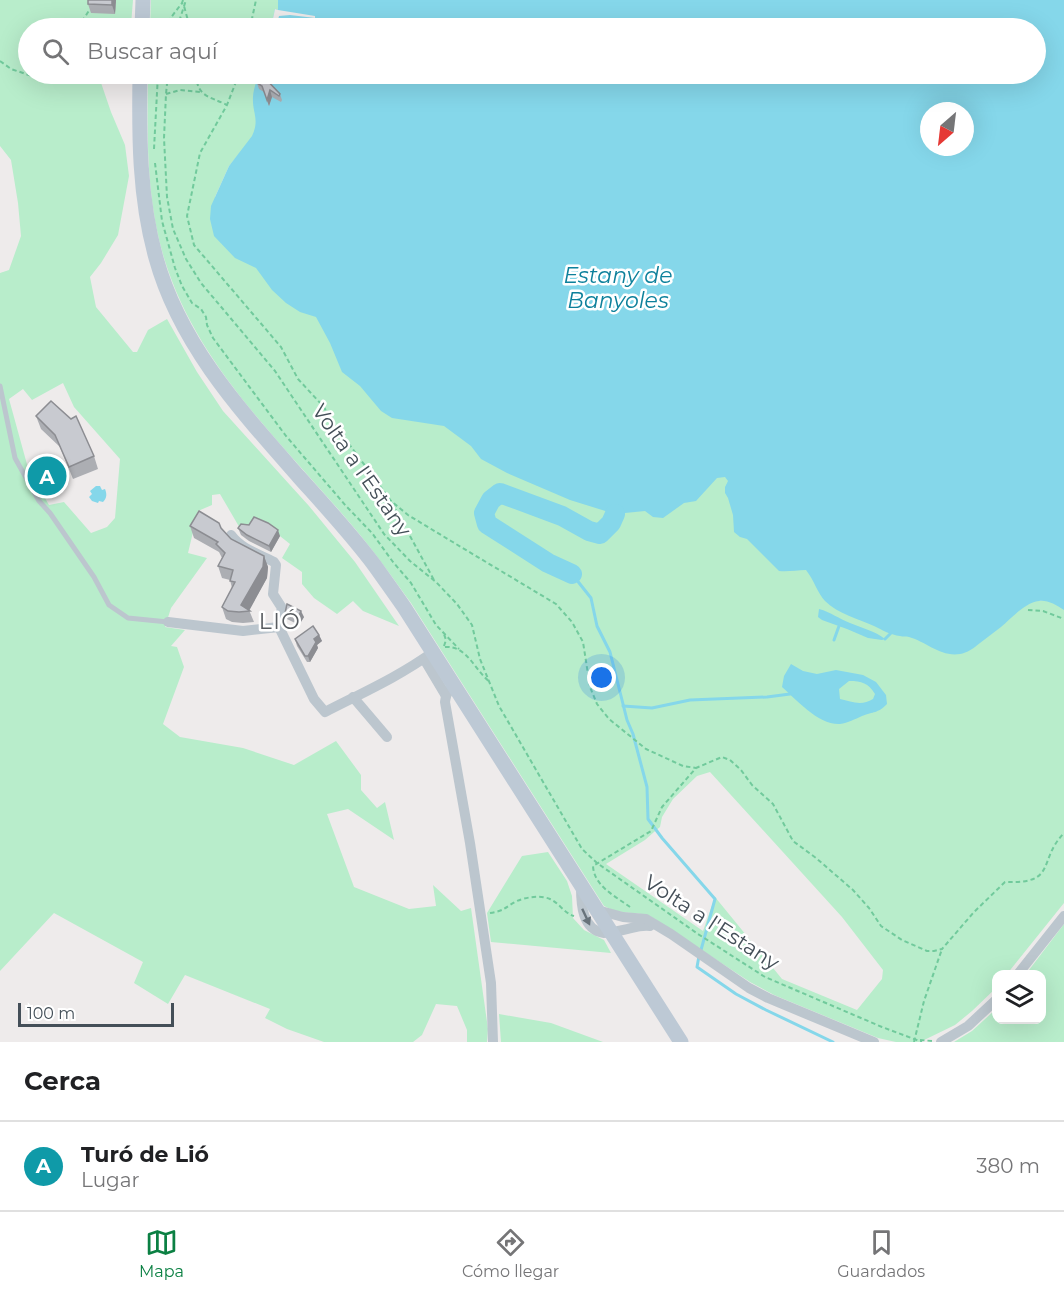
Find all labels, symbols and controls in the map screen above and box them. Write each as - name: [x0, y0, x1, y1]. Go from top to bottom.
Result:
- search box: [18, 18, 1046, 84]
- icon: search: [39, 35, 72, 68]
- text: Buscar aquí: [87, 38, 218, 65]
- north arrow: [920, 102, 974, 156]
- water label: Estany de Banyoles: [563, 262, 673, 314]
- street label: Volta a l'Estany: [307, 399, 417, 541]
- pin: A: [28, 454, 66, 498]
- district label: LIÓ: [259, 608, 301, 635]
- your location: [587, 663, 616, 692]
- street label: Volta a l'Estany: [640, 869, 785, 975]
- one-way arrow: [582, 908, 591, 925]
- map controls: [992, 970, 1046, 1024]
- button: layers: [992, 970, 1046, 1024]
- scale bar: [18, 1000, 174, 1028]
- text: 100 m: [27, 1004, 75, 1023]
- text: Cerca: [24, 1065, 101, 1097]
- text: Turó de Lió: [81, 1141, 209, 1168]
- text: A: [36, 1154, 51, 1178]
- text: 380 m: [976, 1154, 1040, 1178]
- text: Lugar: [81, 1168, 140, 1192]
- tab: Mapa: [139, 1226, 184, 1281]
- tab: Cómo llegar: [462, 1226, 559, 1281]
- tab: Guardados: [837, 1226, 925, 1281]

